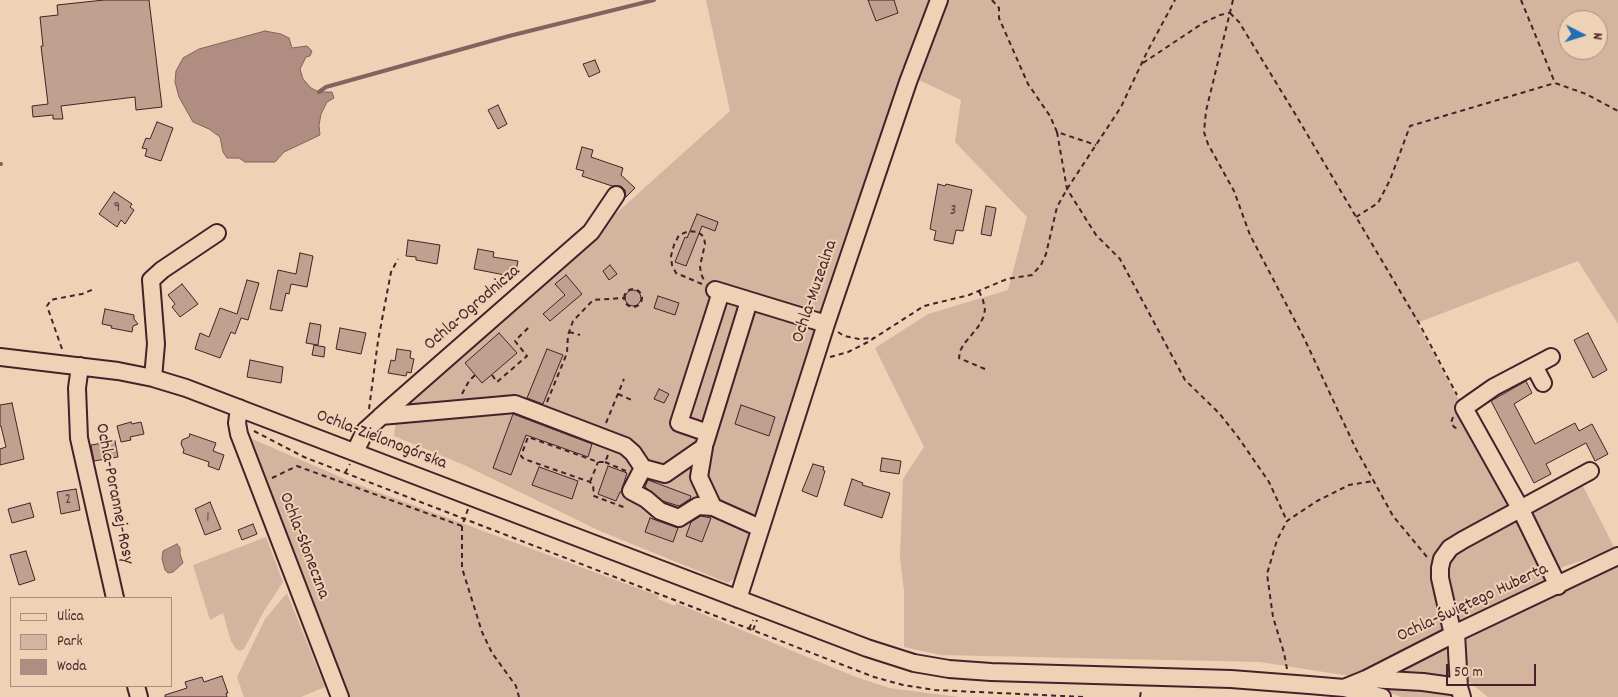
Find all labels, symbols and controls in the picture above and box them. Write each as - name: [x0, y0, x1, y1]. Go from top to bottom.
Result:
- north arrow: [1558, 10, 1608, 60]
- text: N: [1587, 32, 1607, 41]
- house number: 9: [114, 200, 120, 218]
- house number: 3: [950, 203, 956, 221]
- street label: Ochla-Muzealna: [788, 238, 844, 346]
- street label: Ochla-Ogrodnicza: [421, 261, 525, 357]
- street label: Ochla-Zielonogórska: [313, 406, 449, 476]
- street label: Ochla-Porannej-Rosy: [89, 422, 137, 566]
- street label: Ochla-Słoneczna: [273, 490, 333, 602]
- house number: 2: [65, 492, 71, 510]
- house number: 1: [206, 510, 210, 528]
- street label: Ochla-Świętego Huberta: [1394, 560, 1552, 648]
- legend: [10, 597, 172, 687]
- text: Ulica: [57, 606, 84, 628]
- text: Park: [57, 631, 83, 653]
- scale bar: [1448, 654, 1538, 686]
- text: Woda: [57, 656, 86, 678]
- text: 50 m: [1454, 662, 1483, 684]

